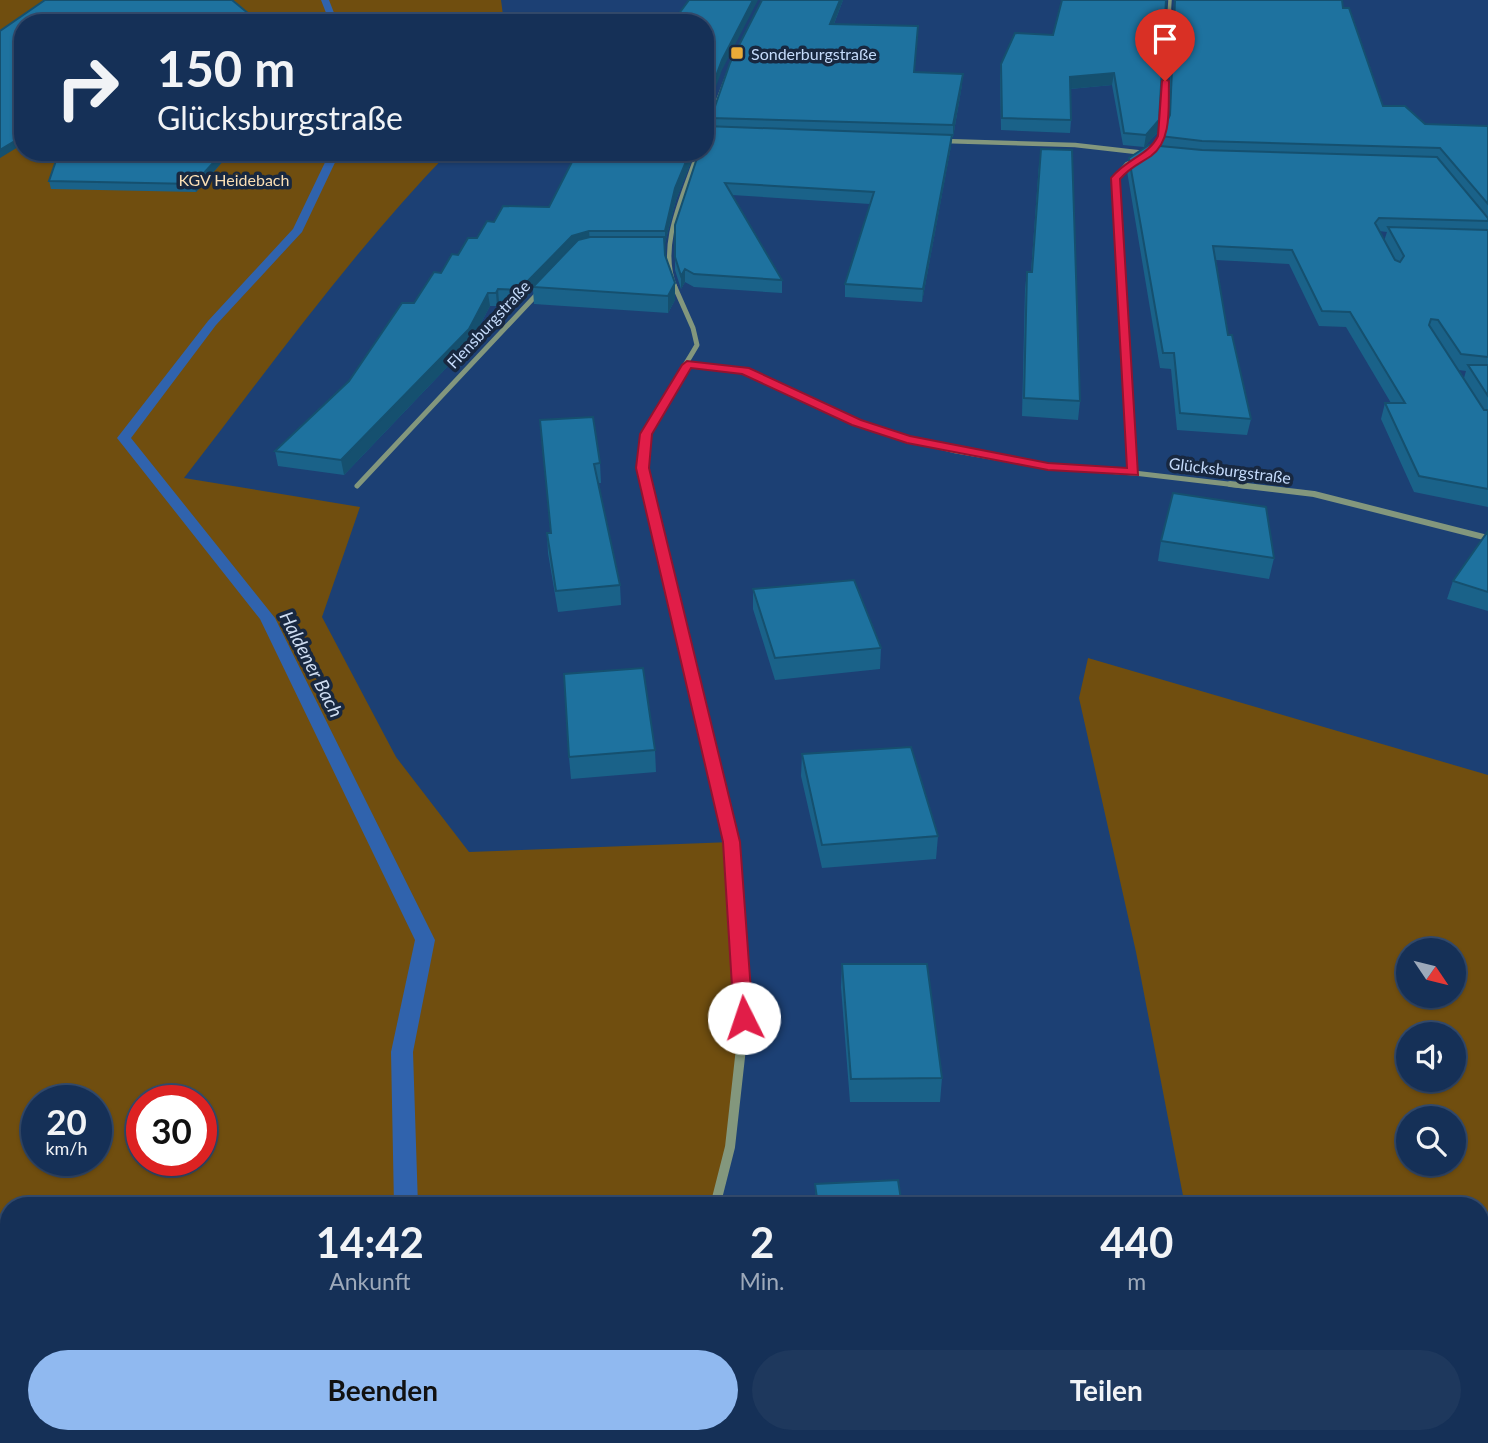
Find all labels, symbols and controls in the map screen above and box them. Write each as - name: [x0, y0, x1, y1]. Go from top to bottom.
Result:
- pin: [1135, 9, 1195, 81]
- icon: arrive: [1146, 20, 1184, 58]
- text: 150 m: [157, 39, 295, 97]
- icon: right: [42, 42, 133, 133]
- place label: Sonderburgstraße: [751, 44, 877, 63]
- marker: Sonderburgstraße: [729, 45, 745, 61]
- text: Glücksburgstraße: [157, 98, 403, 137]
- park label: KGV Heidebach: [179, 170, 289, 189]
- street label: Flensburgstraße: [443, 276, 533, 372]
- street label: Glücksburgstraße: [1168, 453, 1292, 487]
- water label: Haldener Bach: [275, 607, 349, 721]
- north arrow: [1396, 938, 1466, 1008]
- map controls: [1396, 938, 1466, 1176]
- position arrow: [707, 981, 781, 1055]
- button: sound: [1396, 1022, 1466, 1092]
- speed limit sign: 30: [126, 1085, 217, 1176]
- text: 20: [46, 1100, 87, 1142]
- button: search: [1396, 1106, 1466, 1176]
- text: km/h: [45, 1137, 88, 1159]
- text: 14:42: [316, 1217, 424, 1267]
- text: 2: [750, 1217, 774, 1267]
- text: 440: [1100, 1217, 1173, 1267]
- text: Ankunft: [329, 1267, 410, 1295]
- text: Min.: [740, 1267, 785, 1295]
- text: m: [1127, 1267, 1146, 1295]
- button: Beenden: [28, 1350, 738, 1430]
- button: Teilen: [752, 1350, 1461, 1430]

